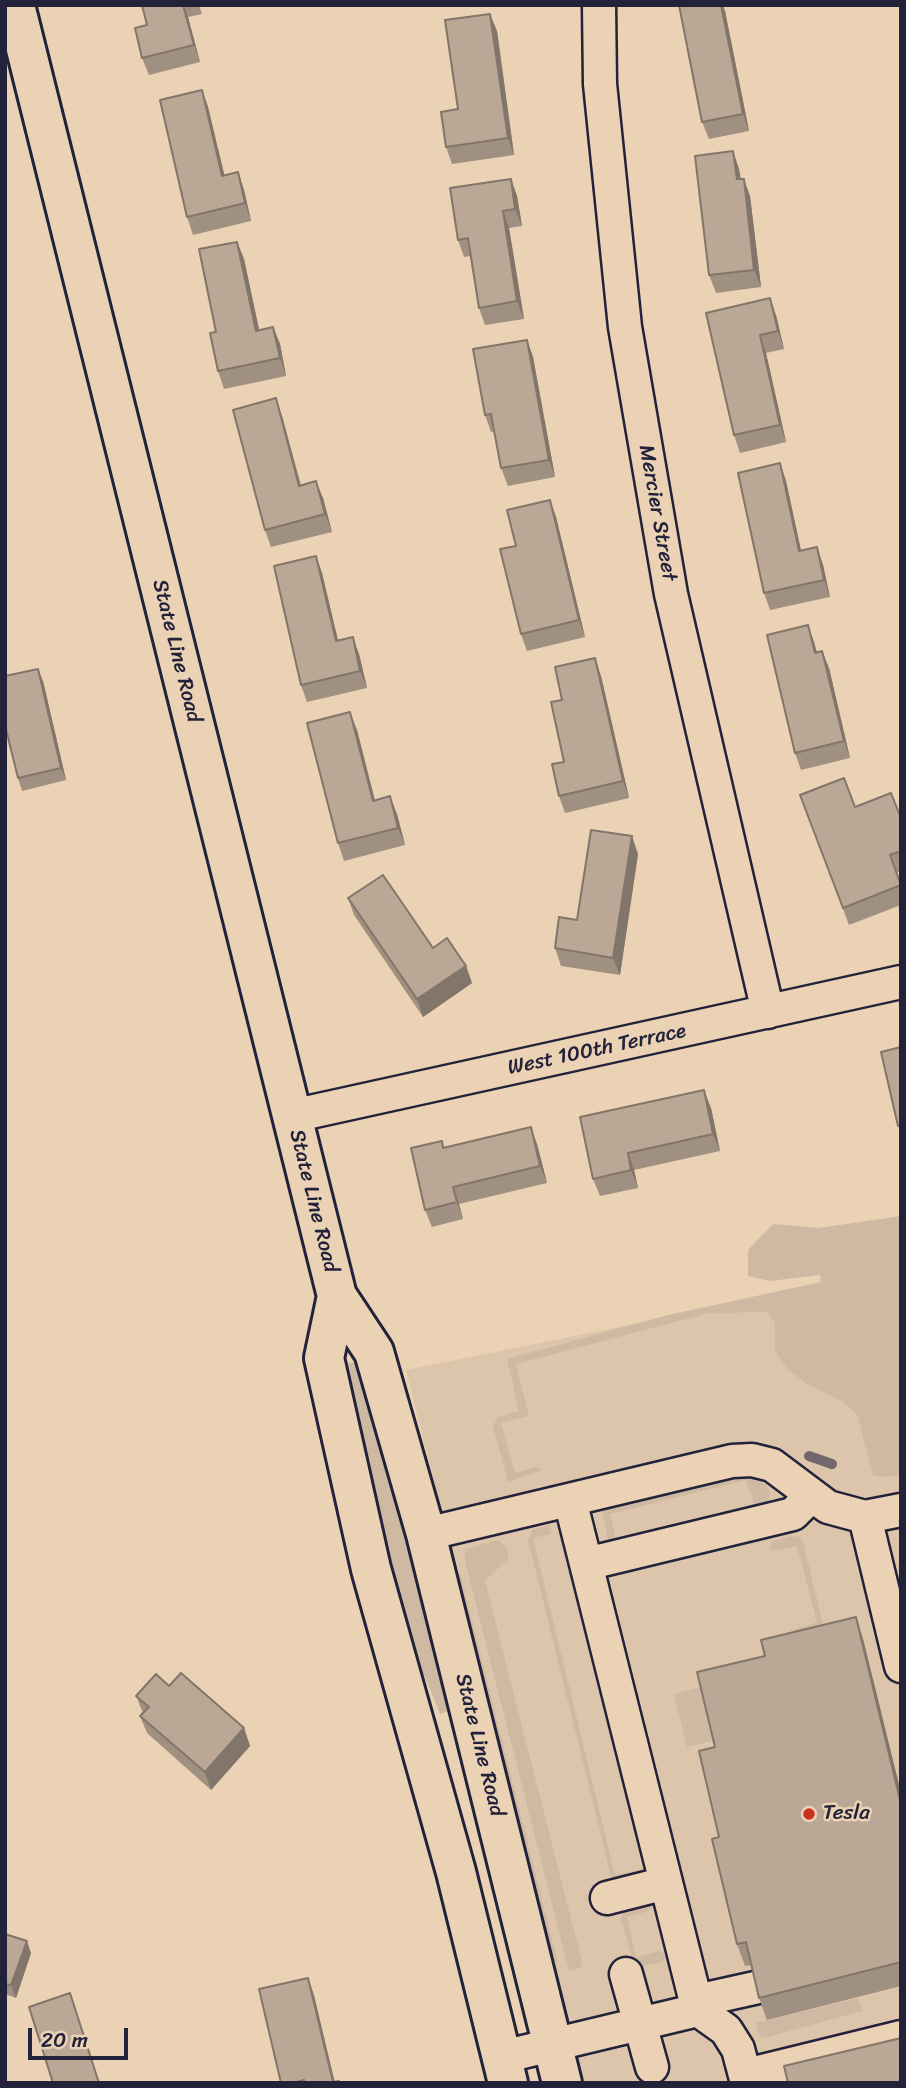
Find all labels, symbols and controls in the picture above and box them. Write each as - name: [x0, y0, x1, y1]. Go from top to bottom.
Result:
- street label: Mercier Street: [633, 443, 681, 583]
- street label: State Line Road: [146, 577, 206, 725]
- street label: West 100th Terrace: [506, 1019, 688, 1081]
- street label: State Line Road: [283, 1127, 343, 1275]
- street label: State Line Road: [449, 1671, 509, 1819]
- place label: Tesla: [823, 1801, 870, 1827]
- marker: Tesla: [801, 1806, 817, 1822]
- scale bar: [32, 2014, 131, 2058]
- text: 20 m: [41, 2021, 88, 2059]

